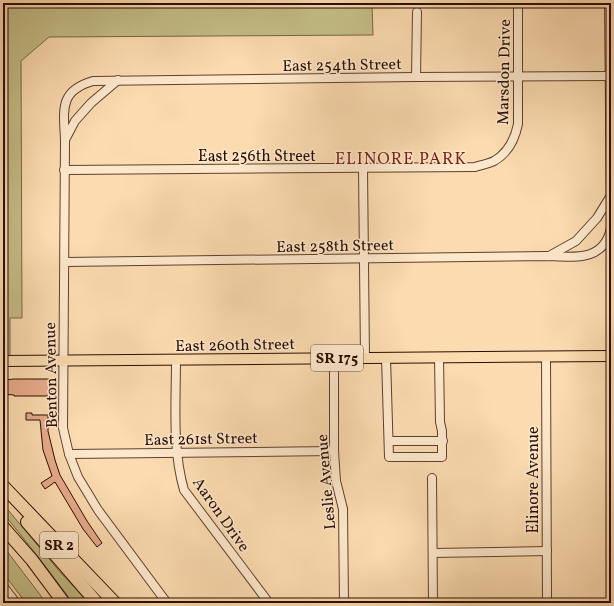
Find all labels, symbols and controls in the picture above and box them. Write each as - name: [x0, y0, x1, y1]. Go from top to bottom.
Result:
- street label: Marsdon Drive: [493, 19, 517, 125]
- street label: East 254th Street: [282, 54, 402, 78]
- street label: East 256th Street: [198, 146, 316, 168]
- district label: ELINORE PARK: [335, 148, 467, 171]
- street label: East 258th Street: [276, 235, 395, 259]
- street label: Benton Avenue: [40, 322, 64, 428]
- street label: East 260th Street: [175, 334, 296, 358]
- road number: SR 175: [311, 345, 363, 371]
- street label: Elinore Avenue: [523, 426, 545, 534]
- street label: East 261st Street: [144, 428, 258, 452]
- street label: Leslie Avenue: [312, 433, 342, 531]
- street label: Aaron Drive: [187, 473, 254, 557]
- road number: SR 2: [40, 532, 78, 558]

